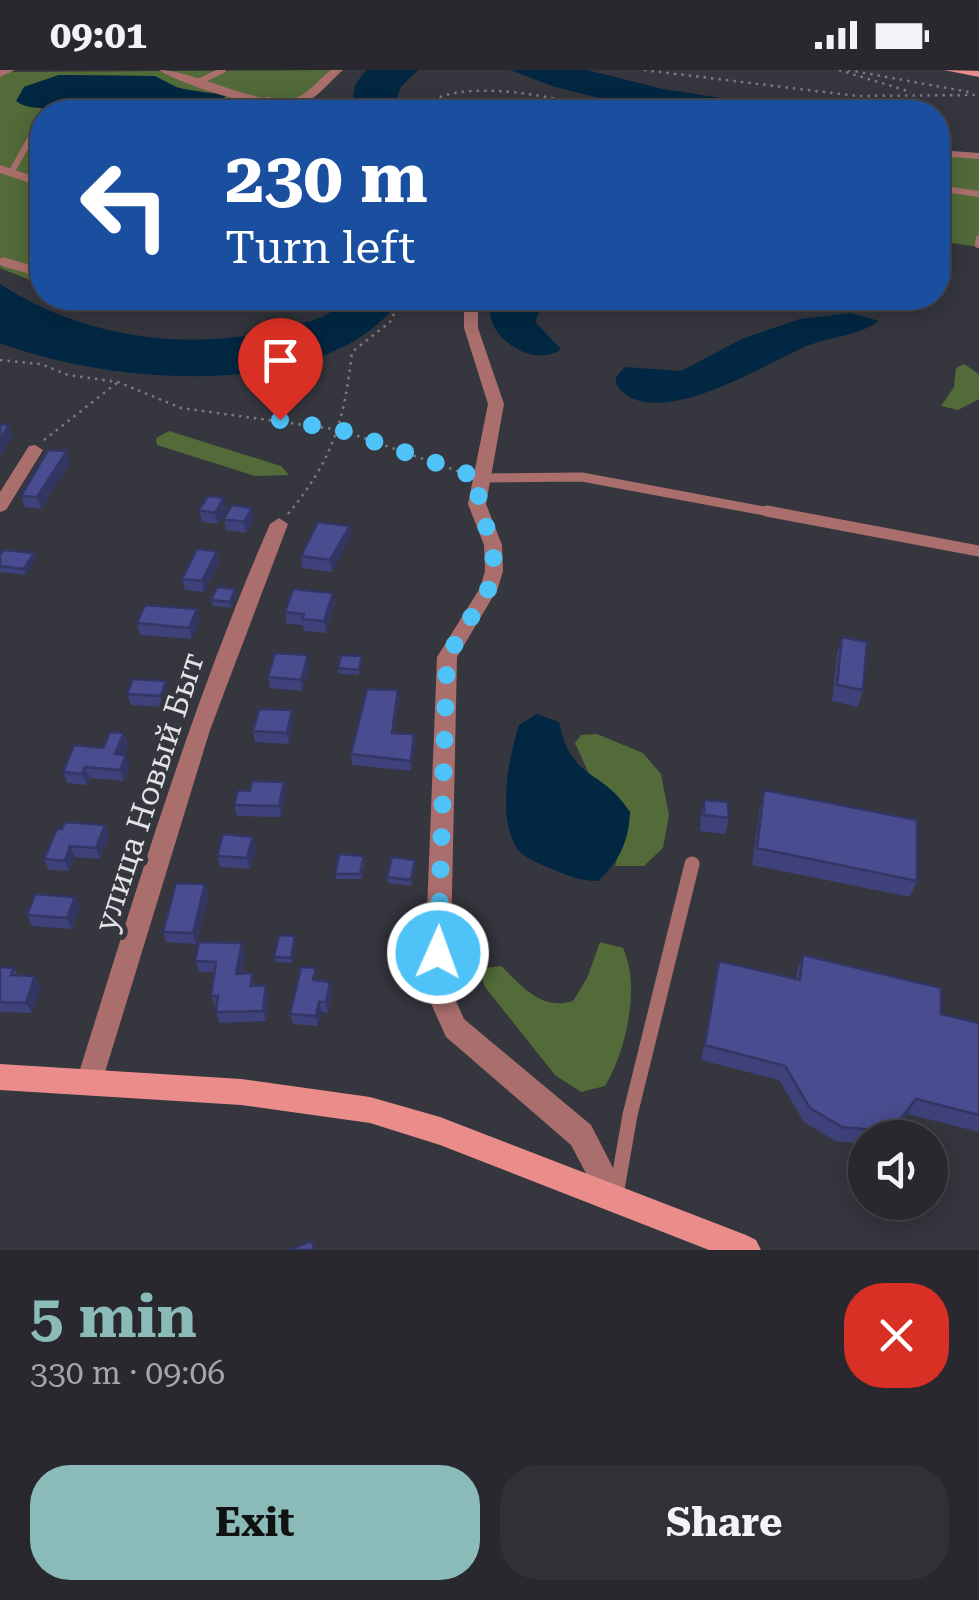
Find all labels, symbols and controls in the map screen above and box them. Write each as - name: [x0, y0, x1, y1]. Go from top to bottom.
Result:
- text: 09:01: [50, 13, 147, 57]
- text: 230 m: [225, 137, 428, 219]
- icon: left: [60, 140, 190, 270]
- text: Turn left: [225, 221, 415, 274]
- pin: [238, 318, 323, 421]
- icon: arrive: [253, 333, 308, 388]
- street label: улица Новый Быт: [86, 648, 212, 936]
- position arrow: [386, 901, 490, 1005]
- map controls: [848, 1120, 948, 1220]
- button: sound: [848, 1120, 948, 1220]
- text: 5 min: [30, 1281, 197, 1352]
- button: close: [844, 1283, 949, 1388]
- text: 330 m · 09:06: [30, 1354, 225, 1392]
- button: Exit: [30, 1465, 480, 1580]
- button: Share: [500, 1465, 949, 1580]

